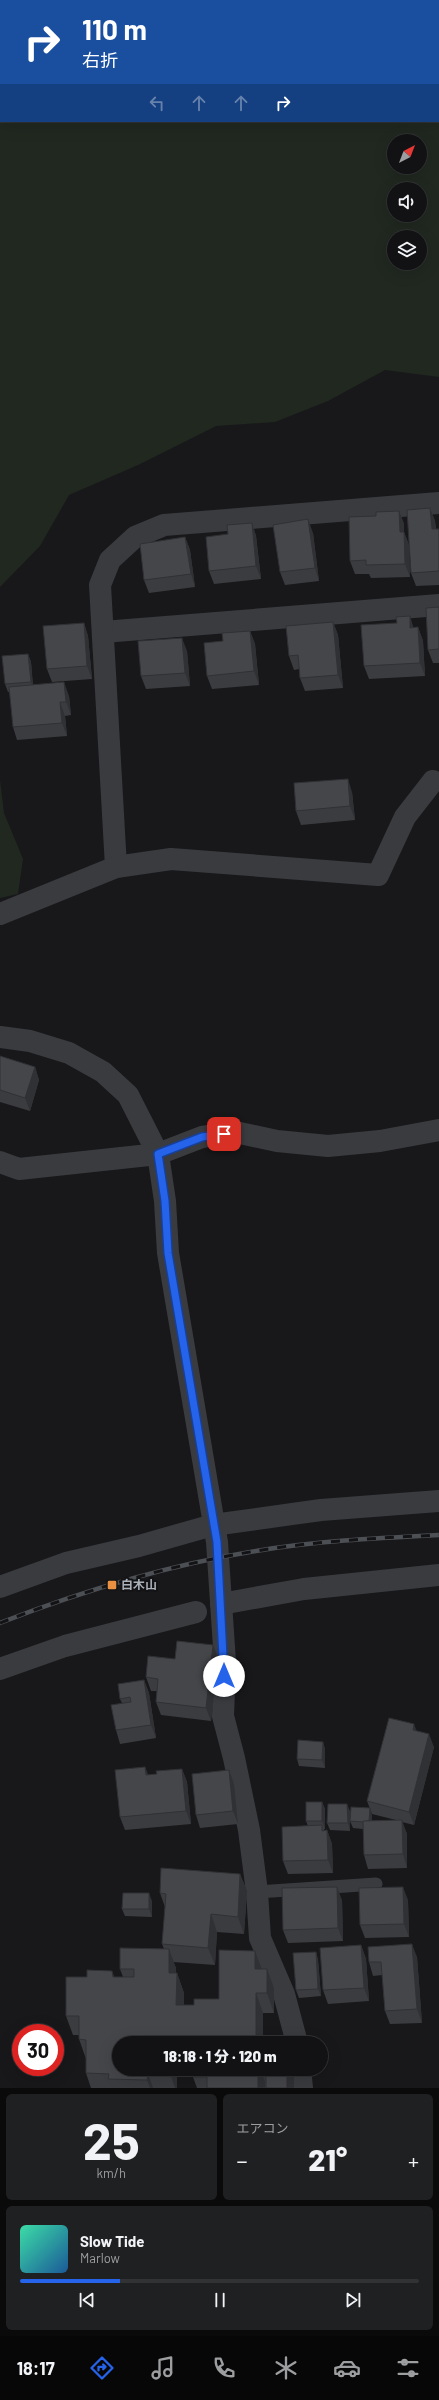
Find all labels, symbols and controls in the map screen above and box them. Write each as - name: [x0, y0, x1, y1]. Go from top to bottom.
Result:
- text: 110 m: [82, 12, 147, 46]
- icon: right: [16, 16, 68, 68]
- text: 右折: [82, 49, 118, 71]
- icon: left: [146, 92, 168, 114]
- icon: ahead: [188, 92, 210, 114]
- icon: ahead: [230, 92, 252, 114]
- icon: right: [272, 92, 294, 114]
- north arrow: [387, 134, 427, 174]
- map controls: [387, 134, 427, 270]
- button: sound: [387, 182, 427, 222]
- button: layers: [387, 230, 427, 270]
- pin: [207, 1117, 241, 1151]
- icon: arrive: [213, 1123, 235, 1145]
- place label: 白木山: [121, 1577, 157, 1591]
- marker: 白木山: [106, 1579, 118, 1591]
- position arrow: [203, 1655, 245, 1697]
- speed limit sign: 30: [12, 2024, 64, 2076]
- text: 18:18 · 1 分 · 120 m: [163, 2047, 277, 2065]
- text: 25: [83, 2108, 140, 2170]
- text: エアコン: [237, 2120, 289, 2136]
- text: 21°: [308, 2141, 347, 2177]
- text: −: [237, 2147, 248, 2173]
- text: +: [408, 2147, 419, 2173]
- text: km/h: [97, 2165, 126, 2181]
- text: Slow Tide: [80, 2232, 144, 2250]
- text: Marlow: [80, 2250, 120, 2266]
- icon: previous: [76, 2289, 98, 2311]
- icon: pause: [209, 2289, 231, 2311]
- icon: next: [342, 2289, 364, 2311]
- icon: directions: [88, 2354, 116, 2382]
- icon: music: [149, 2354, 177, 2382]
- icon: phone: [210, 2354, 238, 2382]
- icon: climate: [272, 2354, 300, 2382]
- icon: car: [333, 2354, 361, 2382]
- icon: filters: [394, 2354, 422, 2382]
- text: 18:17: [17, 2357, 55, 2379]

